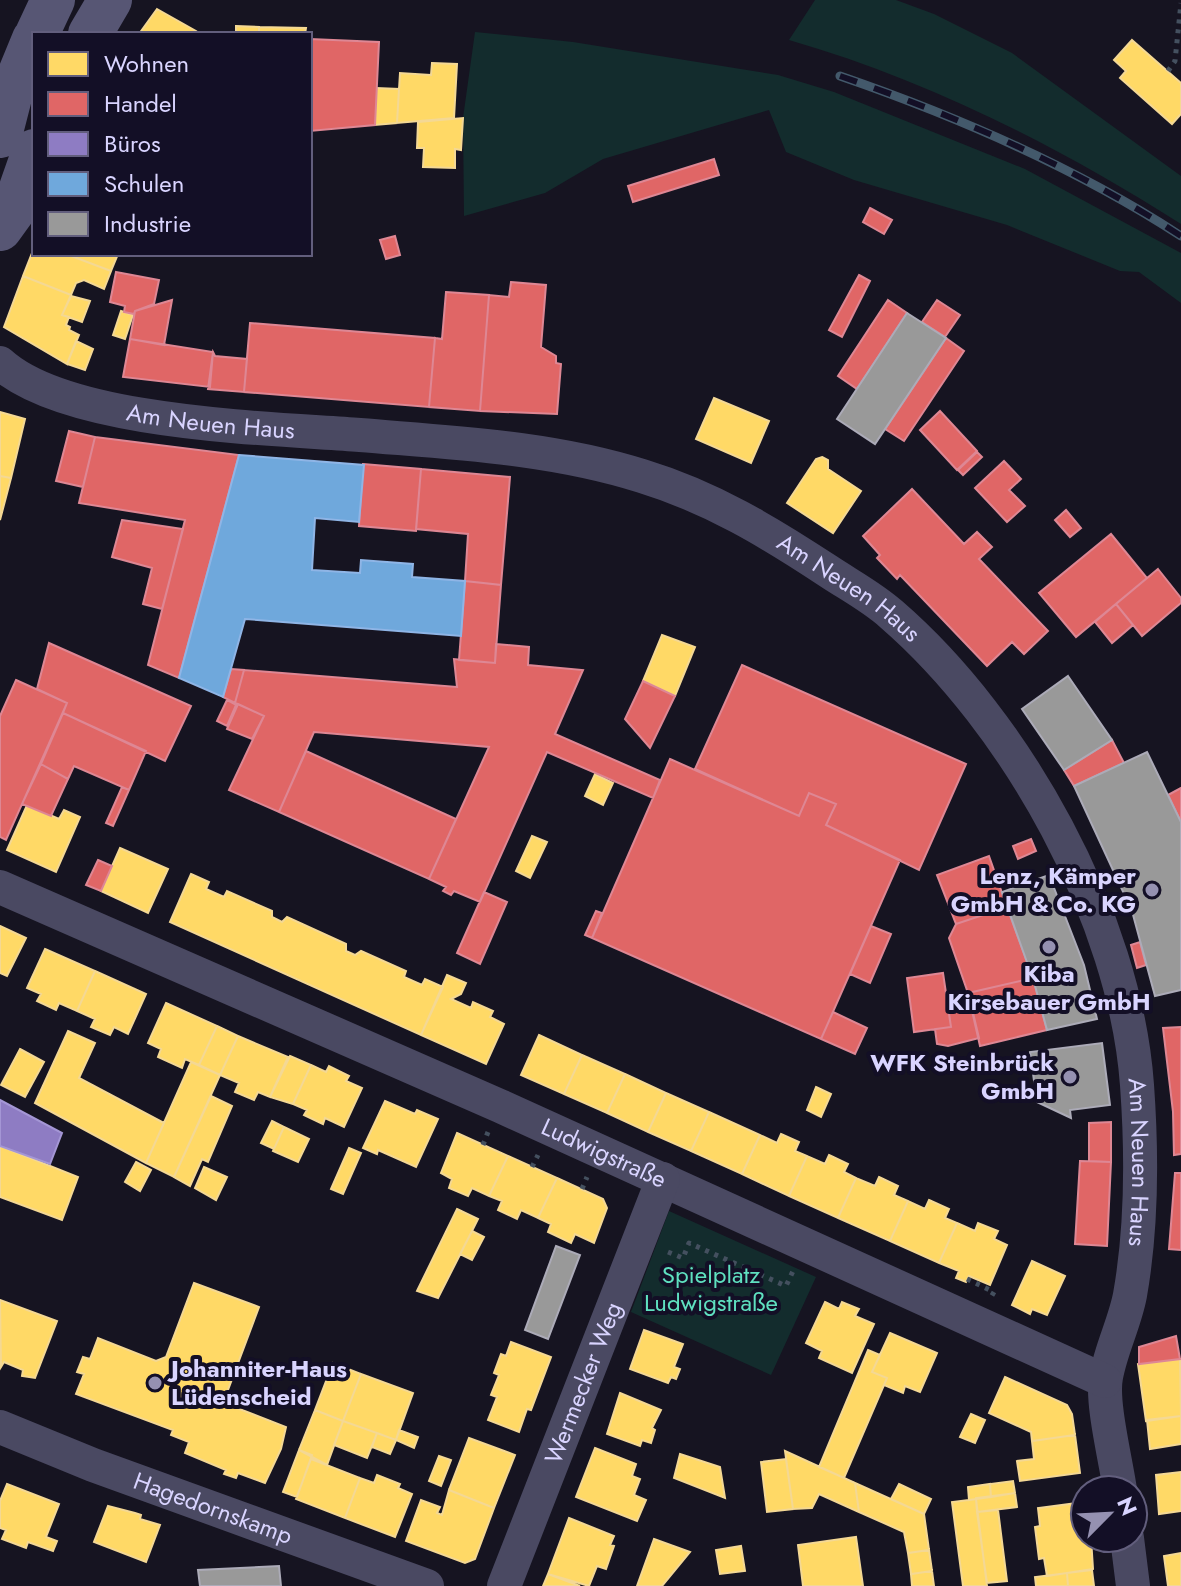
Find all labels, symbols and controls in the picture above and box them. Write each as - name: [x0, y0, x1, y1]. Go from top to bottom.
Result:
- legend: [32, 32, 312, 256]
- text: Wohnen: [104, 46, 189, 81]
- text: Handel: [104, 86, 177, 121]
- text: Büros: [104, 126, 161, 161]
- text: Schulen: [104, 166, 184, 201]
- text: Industrie: [104, 206, 191, 241]
- street label: Am Neuen Haus: [124, 395, 296, 448]
- street label: Am Neuen Haus: [771, 525, 929, 650]
- place label: Lenz, Kämper GmbH & Co. KG: [951, 858, 1136, 921]
- marker: Lenz, Kämper GmbH & Co. KG: [1143, 881, 1161, 899]
- marker: Kiba Kirsebauer GmbH: [1040, 938, 1058, 956]
- place label: Kiba Kirsebauer GmbH: [947, 956, 1151, 1019]
- place label: WFK Steinbrück GmbH: [870, 1045, 1054, 1108]
- marker: WFK Steinbrück GmbH: [1061, 1068, 1079, 1086]
- street label: Am Neuen Haus: [1120, 1077, 1158, 1248]
- street label: Ludwigstraße: [536, 1109, 672, 1196]
- park label: Spielplatz Ludwigstraße: [644, 1257, 778, 1320]
- street label: Wermecker Weg: [535, 1297, 630, 1469]
- place label: Johanniter-Haus Lüdenscheid: [167, 1351, 347, 1414]
- marker: Johanniter-Haus Lüdenscheid: [146, 1374, 164, 1392]
- street label: Hagedornskamp: [129, 1463, 297, 1553]
- north arrow: [1069, 1474, 1149, 1554]
- text: N: [1109, 1491, 1145, 1520]

